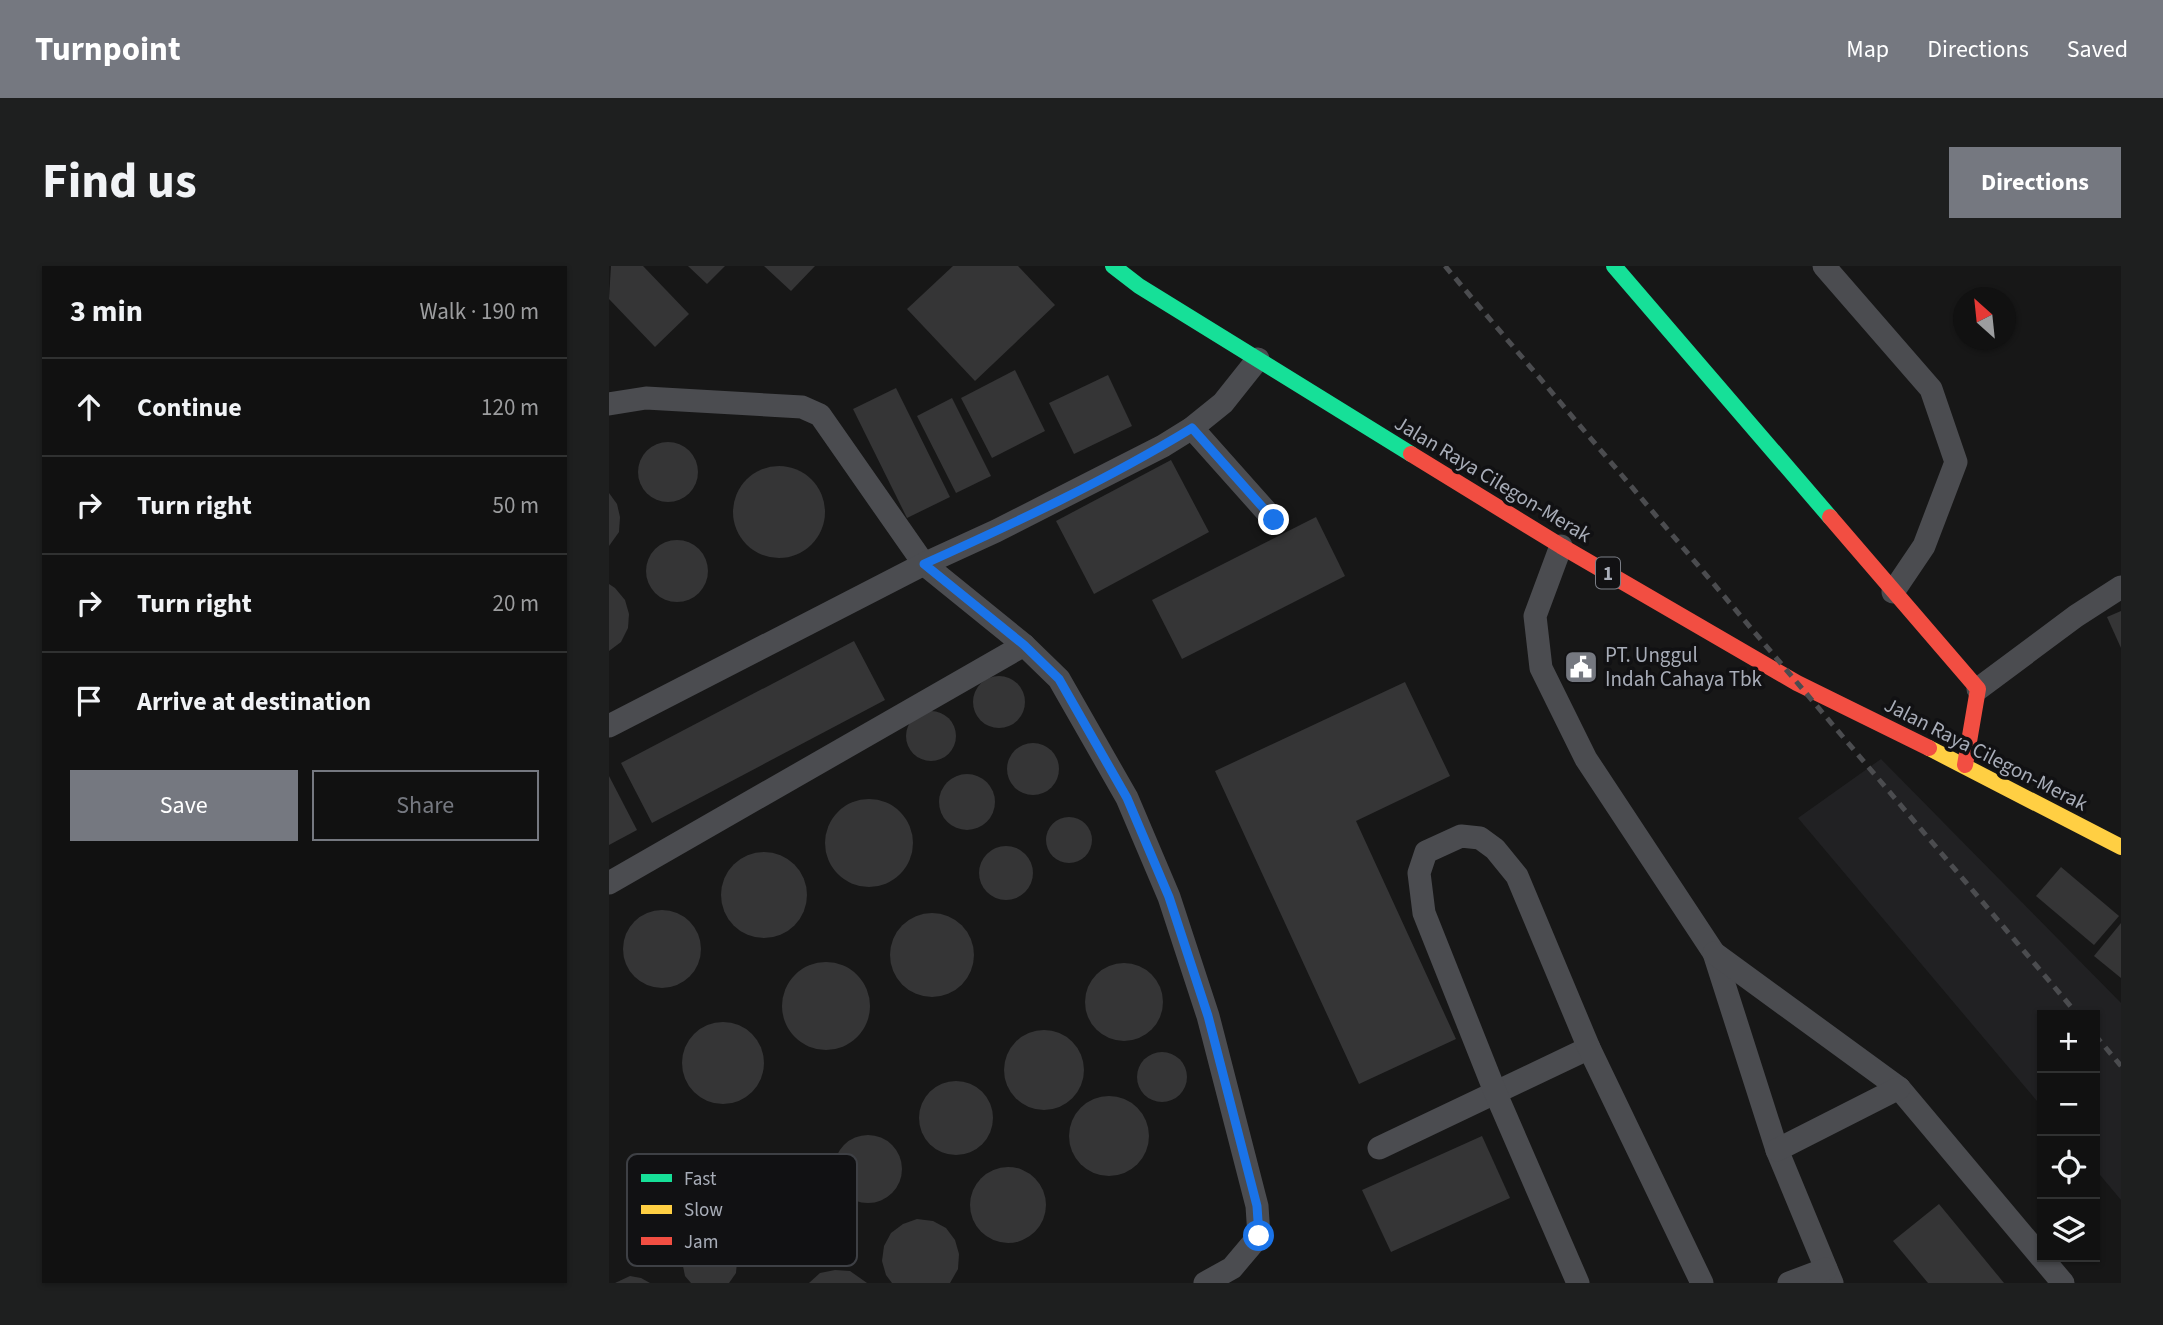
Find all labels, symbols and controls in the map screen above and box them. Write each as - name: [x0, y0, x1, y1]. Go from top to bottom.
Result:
- text: Turnpoint: [35, 26, 181, 73]
- text: Map: [1846, 32, 1889, 67]
- text: Directions: [1927, 32, 2029, 67]
- text: Saved: [2067, 32, 2128, 67]
- text: Find us: [42, 147, 197, 217]
- button: Directions: [1949, 147, 2121, 218]
- north arrow: [1953, 287, 2016, 350]
- text: 3 min: [70, 290, 143, 333]
- text: Walk · 190 m: [420, 295, 539, 328]
- icon: ahead: [70, 388, 108, 426]
- text: Continue: [137, 389, 242, 426]
- text: 120 m: [481, 391, 539, 424]
- street label: Jalan Raya Cilegon-Merak: [1389, 408, 1598, 550]
- icon: right: [70, 486, 108, 524]
- text: Turn right: [137, 487, 252, 524]
- text: 50 m: [492, 489, 539, 522]
- route end: [1258, 504, 1289, 535]
- road number: 1: [1596, 558, 1620, 588]
- icon: right: [70, 584, 108, 622]
- text: Turn right: [137, 585, 252, 622]
- text: 20 m: [492, 587, 539, 620]
- place label: PT. Unggul Indah Cahaya Tbk: [1605, 640, 1762, 694]
- public building icon: PT. Unggul Indah Cahaya Tbk: [1562, 648, 1600, 686]
- icon: arrive: [70, 682, 108, 720]
- text: Arrive at destination: [137, 683, 371, 720]
- street label: Jalan Raya Cilegon-Merak: [1879, 690, 2093, 819]
- button: Save: [70, 770, 298, 841]
- button: Share: [312, 770, 539, 841]
- map controls: [2037, 1010, 2100, 1262]
- button: +: [2037, 1010, 2100, 1073]
- button: −: [2037, 1073, 2100, 1136]
- button: locate: [2037, 1136, 2100, 1199]
- legend: [627, 1154, 857, 1266]
- text: Fast: [684, 1166, 717, 1193]
- text: Slow: [684, 1197, 723, 1224]
- button: layers: [2037, 1199, 2100, 1262]
- route start: [1243, 1220, 1274, 1251]
- text: Jam: [684, 1229, 718, 1256]

